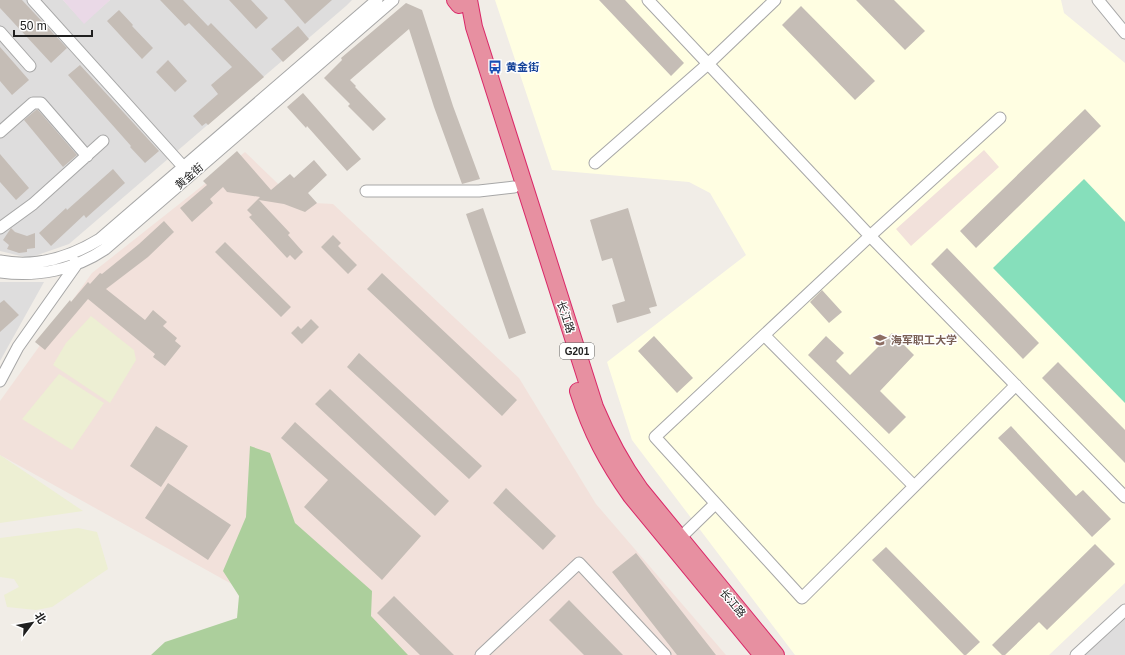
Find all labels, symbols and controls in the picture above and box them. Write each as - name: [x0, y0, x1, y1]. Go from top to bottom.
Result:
- scale bar: [14, 12, 92, 38]
- text: 50 m: [20, 19, 47, 33]
- bus stop icon: 黄金街: [487, 59, 503, 75]
- place label: 黄金街: [506, 61, 539, 73]
- street label: 黄金街: [173, 161, 205, 191]
- street label: 长江路: [555, 299, 577, 335]
- school or university icon: 海军职工大学: [872, 332, 888, 348]
- place label: 海军职工大学: [891, 334, 957, 346]
- road number: G201: [560, 343, 594, 359]
- street label: 长江路: [718, 587, 748, 619]
- north arrow: [12, 603, 52, 643]
- text: 北: [32, 610, 48, 626]

